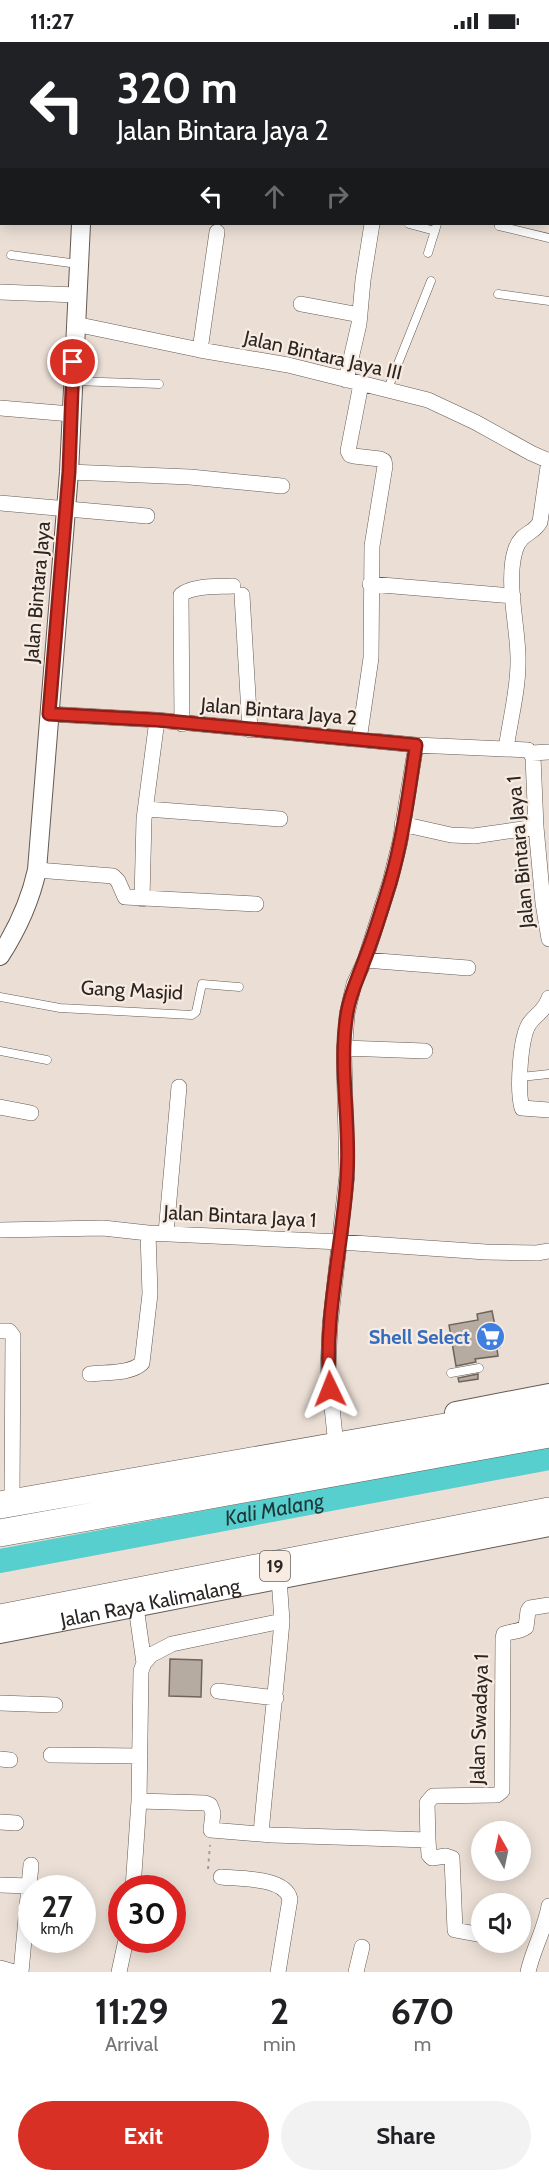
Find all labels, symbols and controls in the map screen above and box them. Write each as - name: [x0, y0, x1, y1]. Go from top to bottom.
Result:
- text: 11:27: [30, 8, 74, 35]
- text: 320 m: [117, 62, 237, 114]
- icon: left: [18, 66, 96, 144]
- text: Jalan Bintara Jaya 2: [117, 114, 329, 147]
- icon: left: [195, 180, 228, 213]
- icon: ahead: [258, 180, 291, 213]
- icon: right: [321, 180, 354, 213]
- street label: Jalan Bintara Jaya III: [241, 325, 404, 385]
- pin: [47, 336, 98, 387]
- icon: arrive: [56, 345, 89, 378]
- street label: Jalan Bintara Jaya: [19, 520, 55, 665]
- street label: Jalan Bintara Jaya 2: [199, 692, 358, 730]
- street label: Jalan Bintara Jaya 1: [501, 775, 539, 930]
- street label: Gang Masjid: [80, 975, 184, 1005]
- street label: Jalan Bintara Jaya 1: [162, 1200, 317, 1232]
- supermarket icon: Shell Select: [475, 1321, 507, 1353]
- place label: Shell Select: [369, 1325, 470, 1349]
- position arrow: [298, 1357, 362, 1421]
- water label: Kali Malang: [223, 1487, 327, 1531]
- road number: 19: [260, 1551, 290, 1581]
- street label: Jalan Raya Kalimalang: [57, 1573, 243, 1632]
- street label: Jalan Swadaya 1: [465, 1653, 493, 1786]
- north arrow: [471, 1821, 531, 1881]
- map controls: [471, 1821, 531, 1953]
- speed limit sign: 30: [108, 1875, 186, 1953]
- text: 27: [41, 1888, 73, 1925]
- button: sound: [471, 1893, 531, 1953]
- text: km/h: [41, 1920, 73, 1938]
- text: 11:29: [95, 1989, 168, 2033]
- text: 2: [270, 1989, 289, 2033]
- text: 670: [391, 1989, 454, 2033]
- text: Arrival: [105, 2032, 158, 2056]
- text: min: [263, 2032, 296, 2056]
- text: m: [414, 2032, 431, 2056]
- button: Exit: [18, 2101, 269, 2170]
- button: Share: [281, 2101, 531, 2170]

